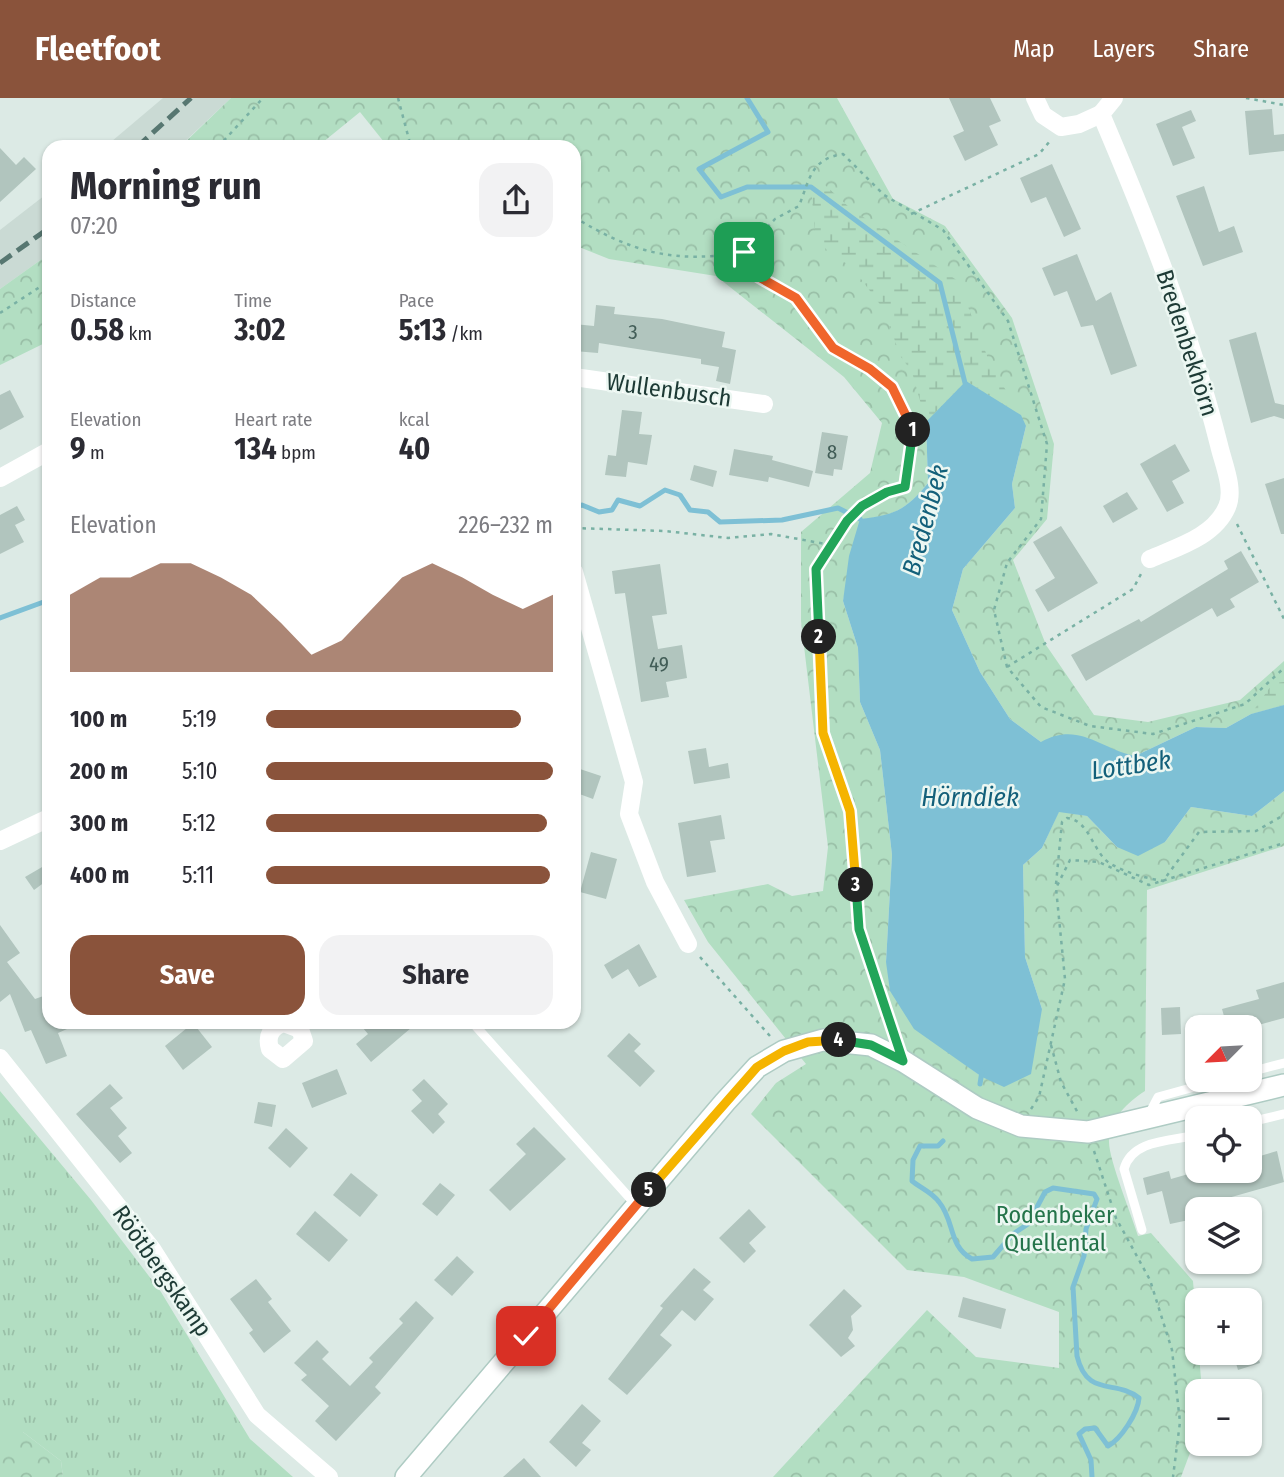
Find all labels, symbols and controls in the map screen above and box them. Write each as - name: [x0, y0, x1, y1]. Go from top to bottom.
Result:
- text: Fleetfoot: [35, 29, 161, 69]
- text: Map: [1013, 35, 1055, 63]
- text: Layers: [1093, 35, 1155, 63]
- text: Share: [1193, 35, 1249, 63]
- text: Morning run: [70, 163, 262, 209]
- button: share: [479, 163, 553, 237]
- text: 07:20: [70, 212, 118, 240]
- pin: [714, 222, 774, 282]
- icon: arrive: [725, 233, 763, 271]
- street label: Bredenbekhörn: [1150, 266, 1224, 420]
- text: Distance: [70, 289, 137, 312]
- text: Time: [234, 289, 272, 312]
- text: Pace: [399, 289, 434, 312]
- text: 0.58: [70, 312, 124, 348]
- text: 3:02: [234, 312, 285, 348]
- text: 5:13: [399, 312, 446, 348]
- house number: 3: [628, 319, 638, 345]
- text: km: [124, 322, 152, 345]
- text: /km: [446, 322, 483, 345]
- street label: Wullenbusch: [605, 367, 733, 413]
- text: Elevation: [70, 408, 142, 431]
- text: Heart rate: [234, 408, 312, 431]
- text: kcal: [399, 408, 429, 431]
- pin: 1: [895, 412, 930, 448]
- text: 1: [908, 418, 917, 441]
- text: 9: [70, 431, 86, 467]
- text: 134: [234, 431, 277, 467]
- text: 40: [399, 431, 430, 467]
- house number: 8: [827, 439, 837, 465]
- text: m: [86, 441, 105, 464]
- text: bpm: [277, 441, 316, 464]
- water label: Bredenbek: [896, 461, 955, 579]
- text: Elevation: [70, 511, 157, 539]
- text: 226–232 m: [458, 511, 553, 539]
- pin: 2: [802, 620, 836, 654]
- text: 2: [814, 625, 823, 648]
- house number: 49: [649, 651, 669, 677]
- text: 100 m: [70, 705, 127, 733]
- text: 5:19: [182, 705, 217, 733]
- water label: Lottbek: [1089, 745, 1173, 786]
- text: 200 m: [70, 757, 128, 785]
- text: 5:10: [182, 757, 217, 785]
- water label: Hörndiek: [921, 782, 1019, 813]
- text: 300 m: [70, 809, 128, 837]
- text: 5:12: [182, 809, 216, 837]
- text: 400 m: [70, 861, 129, 889]
- text: 5:11: [182, 861, 214, 889]
- pin: 3: [838, 868, 874, 902]
- text: 3: [851, 873, 860, 896]
- button: Save: [70, 935, 305, 1015]
- button: Share: [319, 935, 553, 1015]
- north arrow: [1185, 1015, 1262, 1092]
- map controls: [1185, 1015, 1262, 1456]
- pin: 4: [822, 1023, 856, 1058]
- text: 4: [834, 1028, 843, 1051]
- button: locate: [1185, 1106, 1262, 1183]
- pin: 5: [632, 1172, 666, 1208]
- text: 5: [644, 1178, 653, 1201]
- button: layers: [1185, 1197, 1262, 1274]
- street label: Röötbergskamp: [106, 1200, 218, 1342]
- park label: Rodenbeker Quellental: [996, 1201, 1115, 1257]
- button: +: [1185, 1288, 1262, 1365]
- pin: [496, 1306, 556, 1366]
- icon: check: [507, 1317, 545, 1355]
- button: −: [1185, 1379, 1262, 1456]

